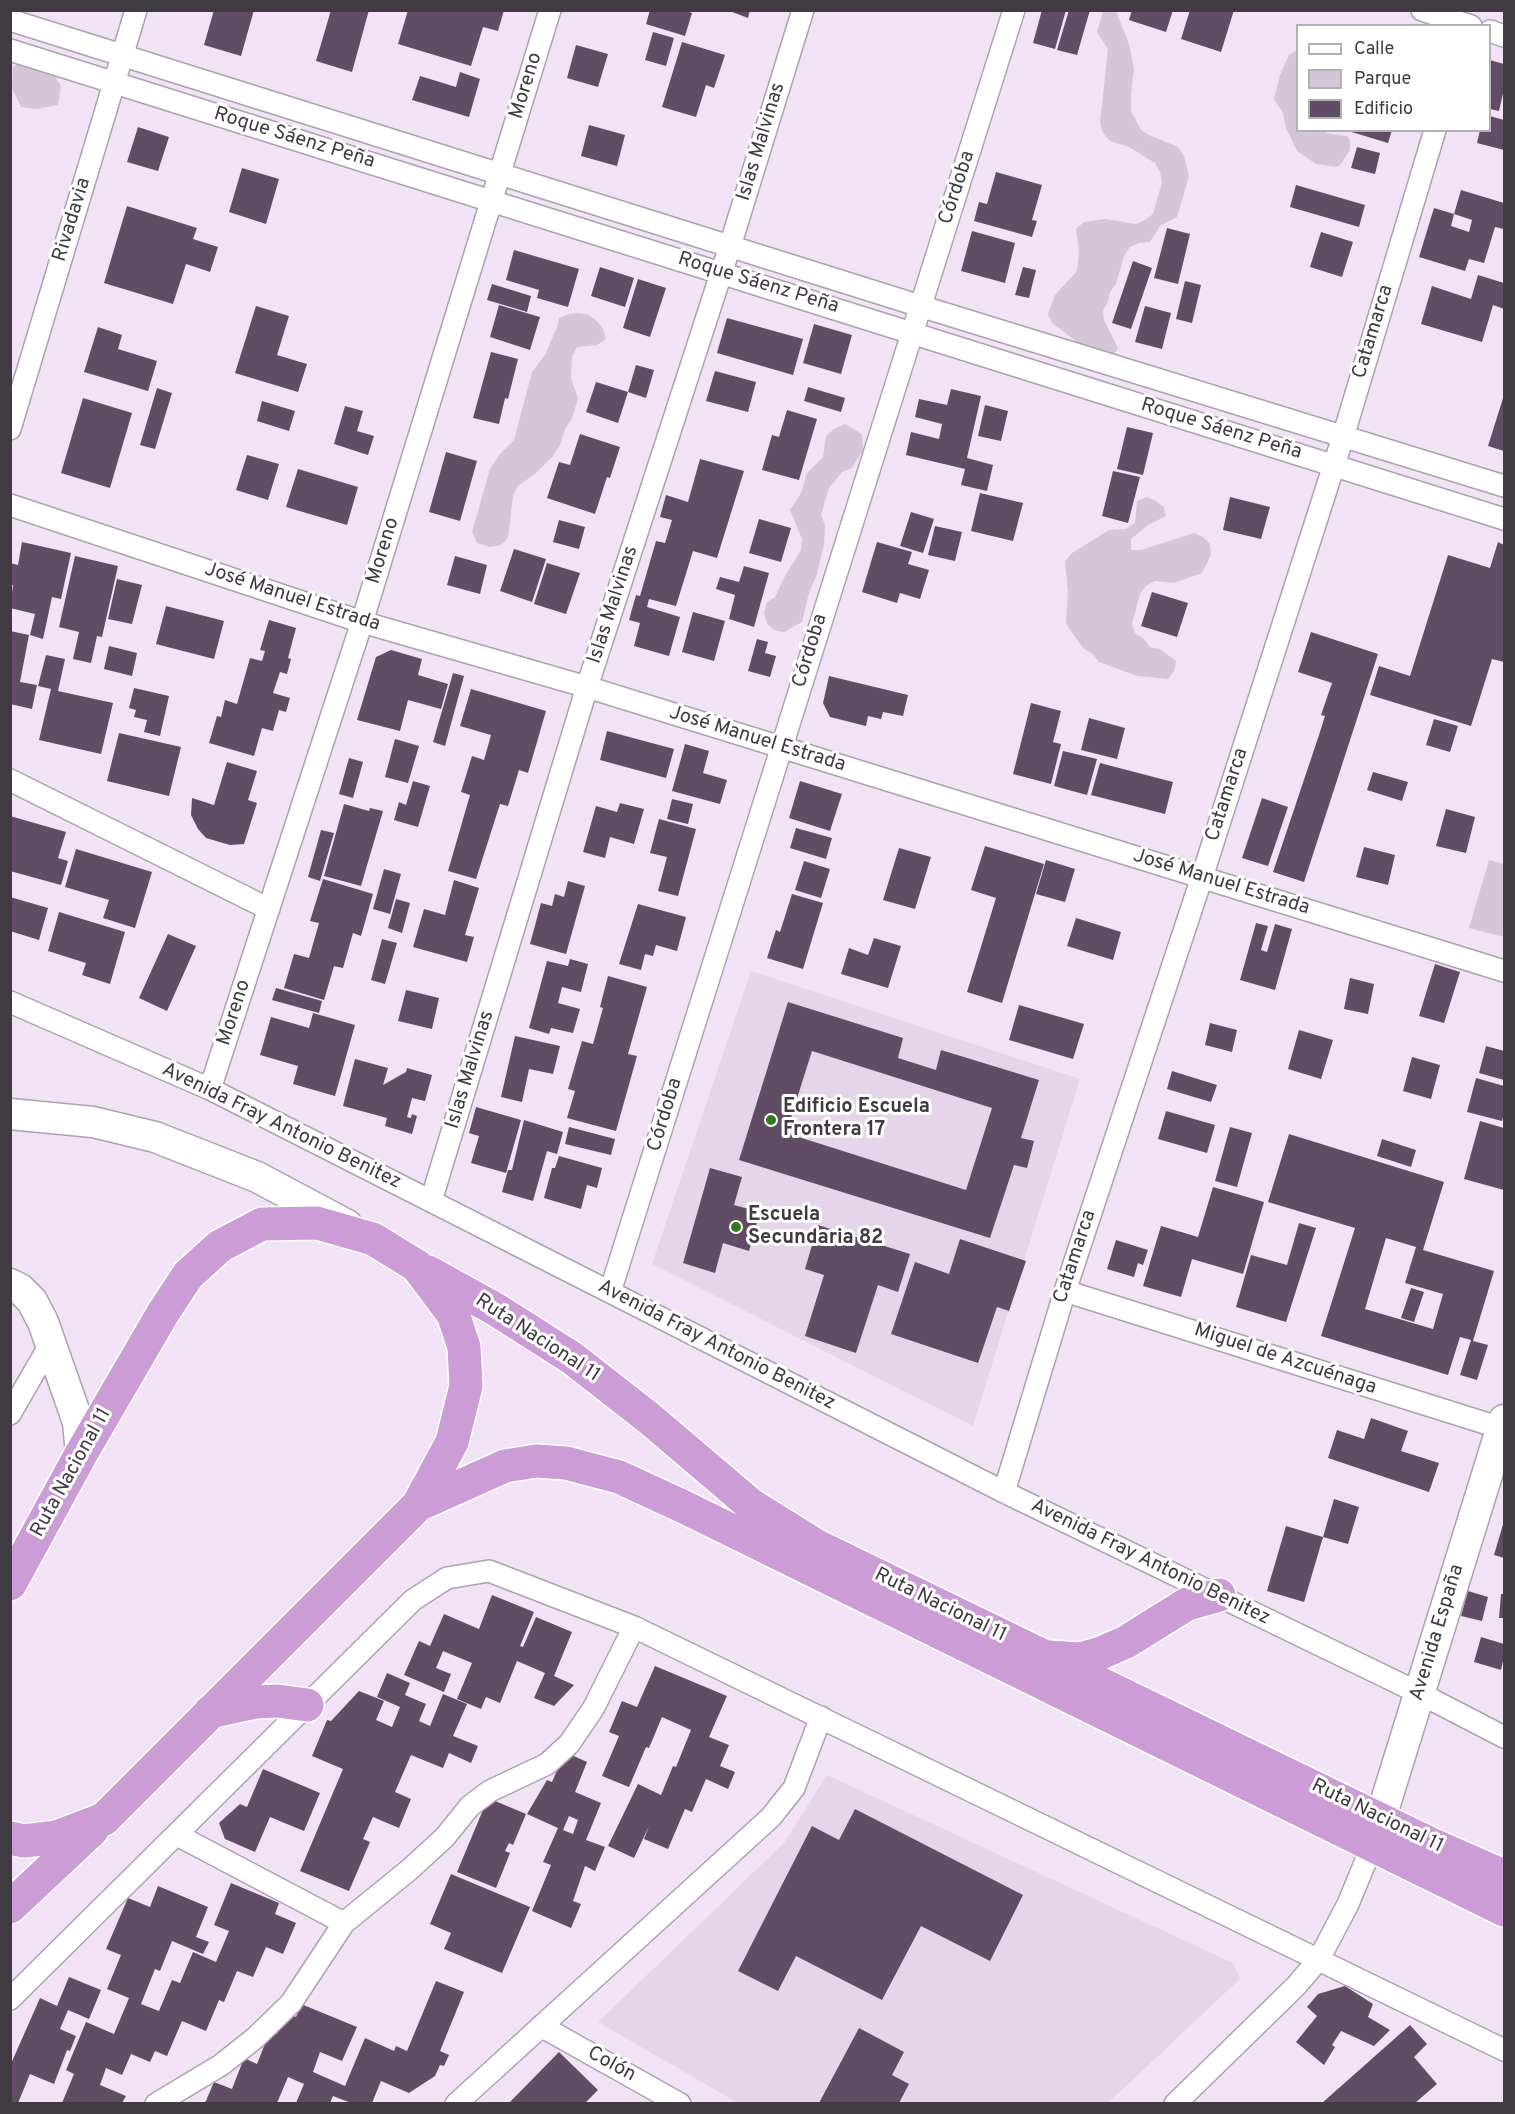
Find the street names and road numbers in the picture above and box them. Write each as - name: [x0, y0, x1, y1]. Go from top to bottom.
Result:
- street label: Moreno: [506, 50, 548, 122]
- street label: Islas Malvinas: [733, 80, 791, 204]
- street label: Roque Sáenz Peña: [211, 103, 377, 175]
- street label: Córdoba: [935, 148, 981, 228]
- street label: Rivadavia: [49, 175, 97, 265]
- street label: Roque Sáenz Peña: [675, 248, 841, 320]
- street label: Catamarca: [1348, 282, 1400, 382]
- street label: Roque Sáenz Peña: [1138, 394, 1304, 466]
- street label: Moreno: [363, 515, 405, 587]
- street label: Islas Malvinas: [584, 543, 644, 667]
- street label: José Manuel Estrada: [201, 558, 383, 638]
- street label: Córdoba: [788, 611, 834, 691]
- street label: José Manuel Estrada: [666, 702, 848, 778]
- street label: Catamarca: [1202, 745, 1254, 845]
- street label: José Manuel Estrada: [1130, 845, 1312, 921]
- street label: Moreno: [213, 977, 257, 1049]
- street label: Islas Malvinas: [442, 1008, 500, 1132]
- street label: Avenida Fray Antonio Benitez: [157, 1059, 405, 1195]
- street label: Córdoba: [643, 1075, 689, 1155]
- street label: Catamarca: [1050, 1207, 1102, 1307]
- street label: Avenida Fray Antonio Benitez: [593, 1276, 839, 1416]
- street label: Ruta Nacional 11: [470, 1290, 604, 1388]
- street label: Miguel de Azcuénaga: [1191, 1319, 1379, 1401]
- street label: Ruta Nacional 11: [27, 1404, 117, 1542]
- street label: Avenida Fray Antonio Benitez: [1026, 1495, 1274, 1631]
- street label: Avenida España: [1406, 1562, 1470, 1704]
- street label: Ruta Nacional 11: [870, 1564, 1010, 1648]
- street label: Ruta Nacional 11: [1307, 1775, 1447, 1859]
- street label: Colón: [583, 2042, 639, 2088]

